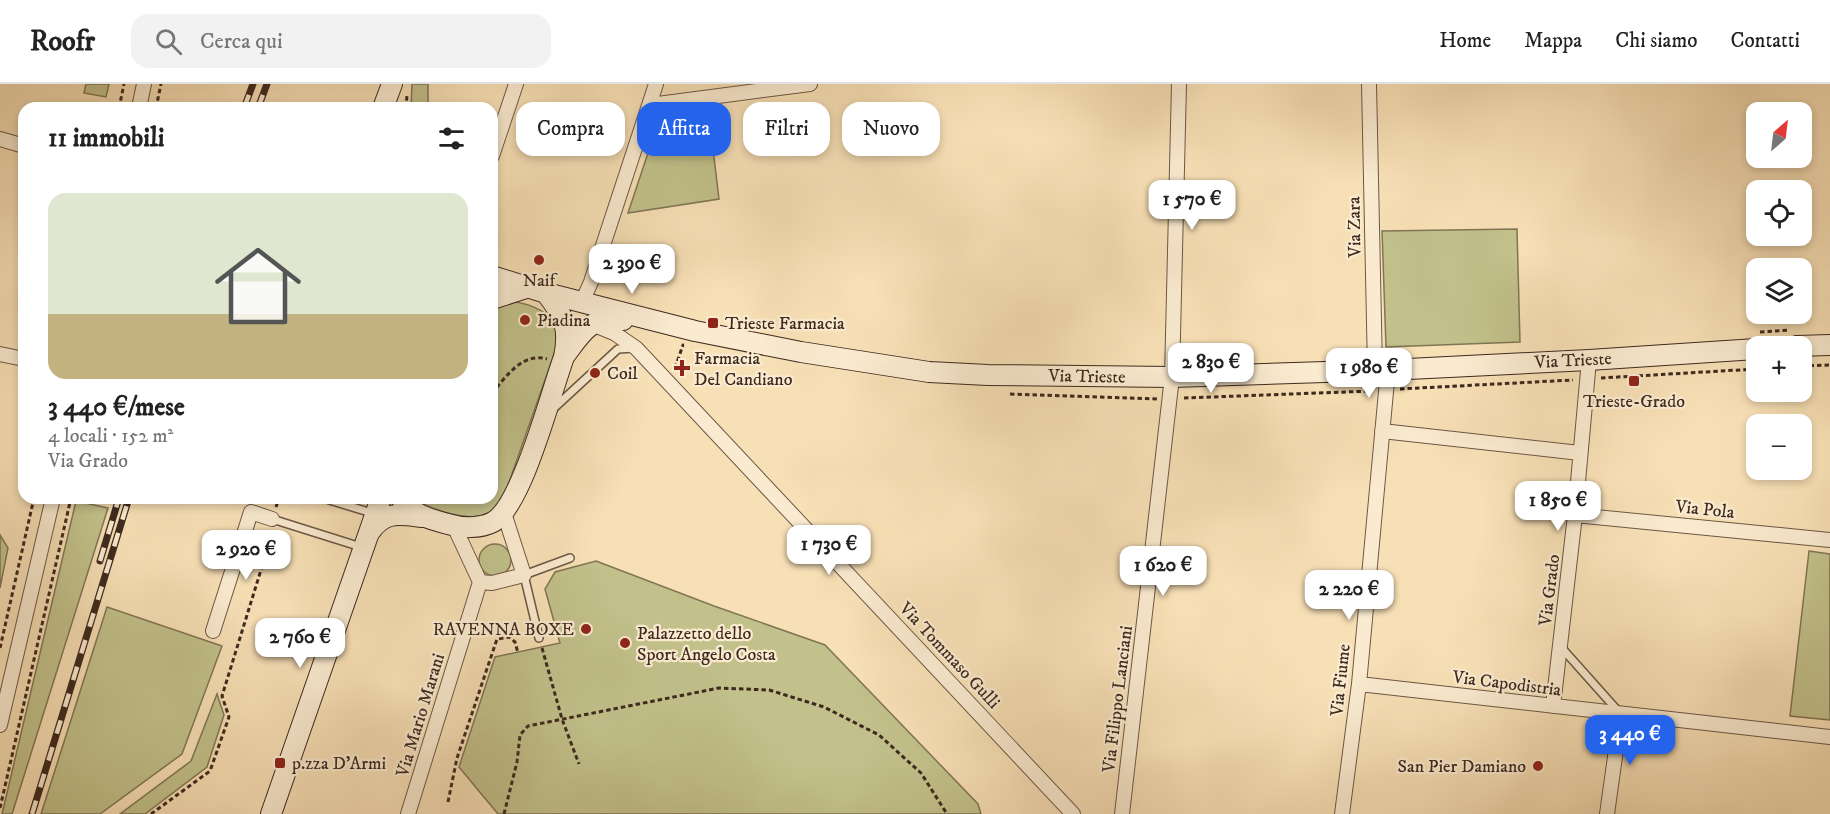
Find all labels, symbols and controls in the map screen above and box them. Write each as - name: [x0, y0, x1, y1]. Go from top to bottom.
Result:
- search box: [131, 14, 551, 68]
- text: Roofr: [30, 24, 95, 59]
- icon: search: [152, 25, 185, 58]
- text: Cerca qui: [200, 28, 283, 55]
- text: Home: [1439, 28, 1491, 54]
- text: Mappa: [1524, 28, 1582, 54]
- text: Chi siamo: [1615, 28, 1697, 54]
- text: Contatti: [1730, 28, 1800, 54]
- chip: Compra: [516, 102, 625, 156]
- chip: Affitta: [637, 102, 731, 156]
- chip: Filtri: [743, 102, 830, 156]
- chip: Nuovo: [842, 102, 940, 156]
- north arrow: [1746, 102, 1812, 168]
- map controls: [1746, 102, 1812, 480]
- text: 11 immobili: [48, 122, 164, 155]
- icon: filters: [435, 122, 468, 155]
- pin: 1 570 €: [1137, 180, 1247, 231]
- button: locate: [1746, 180, 1812, 246]
- text: 1 570 €: [1163, 187, 1221, 212]
- street label: Via Zara: [1343, 196, 1367, 259]
- icon: home: [204, 232, 312, 340]
- pin: 2 390 €: [577, 244, 687, 295]
- text: 2 390 €: [603, 251, 661, 276]
- marker: Naif: [532, 253, 546, 267]
- button: layers: [1746, 258, 1812, 324]
- place label: Naif: [523, 270, 558, 292]
- place label: Piadina: [537, 310, 591, 332]
- marker: Piadina: [518, 313, 532, 327]
- place label: Trieste Farmacia: [725, 313, 845, 335]
- marker: Trieste Farmacia: [706, 316, 720, 330]
- button: +: [1746, 336, 1812, 402]
- pin: 2 830 €: [1156, 343, 1266, 394]
- place label: Farmacia Del Candiano: [694, 348, 793, 391]
- pin: 1 980 €: [1314, 348, 1424, 399]
- street label: Via Trieste: [1533, 348, 1612, 374]
- text: 2 830 €: [1182, 350, 1240, 375]
- text: 1 980 €: [1340, 355, 1398, 380]
- marker: Farmacia Del Candiano: [675, 361, 689, 375]
- place label: Coil: [607, 363, 638, 385]
- street label: Via Trieste: [1047, 365, 1126, 389]
- marker: Coil: [588, 366, 602, 380]
- marker: Trieste-Grado: [1627, 374, 1641, 388]
- text: 3 440 €/mese: [48, 391, 185, 424]
- place label: Trieste-Grado: [1583, 391, 1685, 413]
- button: −: [1746, 414, 1812, 480]
- text: 4 locali · 152 m²: [48, 424, 173, 449]
- text: Via Grado: [48, 449, 128, 474]
- pin: 1 850 €: [1503, 481, 1613, 532]
- text: 1 850 €: [1529, 488, 1587, 513]
- street label: Via Pola: [1673, 496, 1736, 524]
- pin: 1 730 €: [774, 525, 884, 576]
- pin: 2 920 €: [191, 530, 301, 581]
- text: 1 730 €: [801, 532, 857, 557]
- text: 2 920 €: [216, 537, 276, 562]
- pin: 1 620 €: [1108, 546, 1218, 597]
- text: 1 620 €: [1134, 553, 1192, 578]
- street label: Via Grado: [1535, 553, 1565, 628]
- pin: 2 220 €: [1294, 570, 1404, 621]
- text: 2 220 €: [1319, 577, 1379, 602]
- street label: Via Tommaso Gulli: [894, 597, 1004, 714]
- pin: 2 760 €: [245, 618, 355, 669]
- place label: RAVENNA BOXE: [433, 619, 574, 641]
- marker: RAVENNA BOXE: [579, 622, 593, 636]
- place label: Palazzetto dello Sport Angelo Costa: [637, 623, 776, 666]
- street label: Via Filippo Lanciani: [1098, 624, 1138, 775]
- text: 2 760 €: [269, 625, 331, 650]
- marker: Palazzetto dello Sport Angelo Costa: [618, 636, 632, 650]
- street label: Via Fiume: [1326, 643, 1356, 718]
- street label: Via Mario Marani: [391, 651, 450, 781]
- street label: Via Capodistria: [1450, 666, 1563, 702]
- pin: 3 440 €: [1575, 715, 1685, 766]
- text: 3 440 €: [1599, 722, 1661, 747]
- place label: p.zza D'Armi: [291, 753, 386, 775]
- marker: p.zza D'Armi: [273, 756, 287, 770]
- place label: San Pier Damiano: [1398, 756, 1526, 778]
- marker: San Pier Damiano: [1531, 759, 1545, 773]

